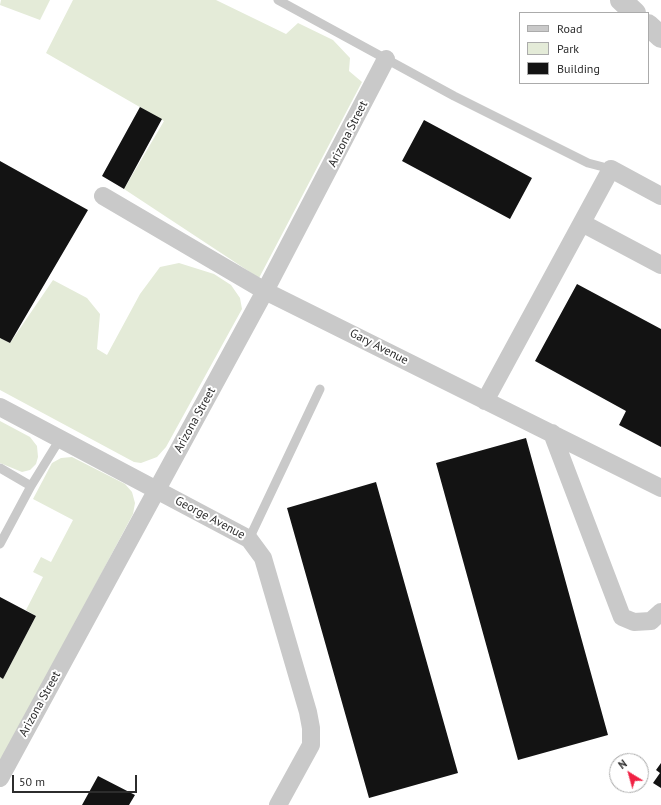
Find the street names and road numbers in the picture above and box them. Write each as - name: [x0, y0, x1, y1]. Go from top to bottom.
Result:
- street label: Arizona Street: [325, 99, 371, 169]
- street label: Gary Avenue: [347, 326, 411, 368]
- street label: Arizona Street: [171, 385, 219, 455]
- street label: George Avenue: [173, 494, 247, 542]
- street label: Arizona Street: [16, 669, 64, 739]

